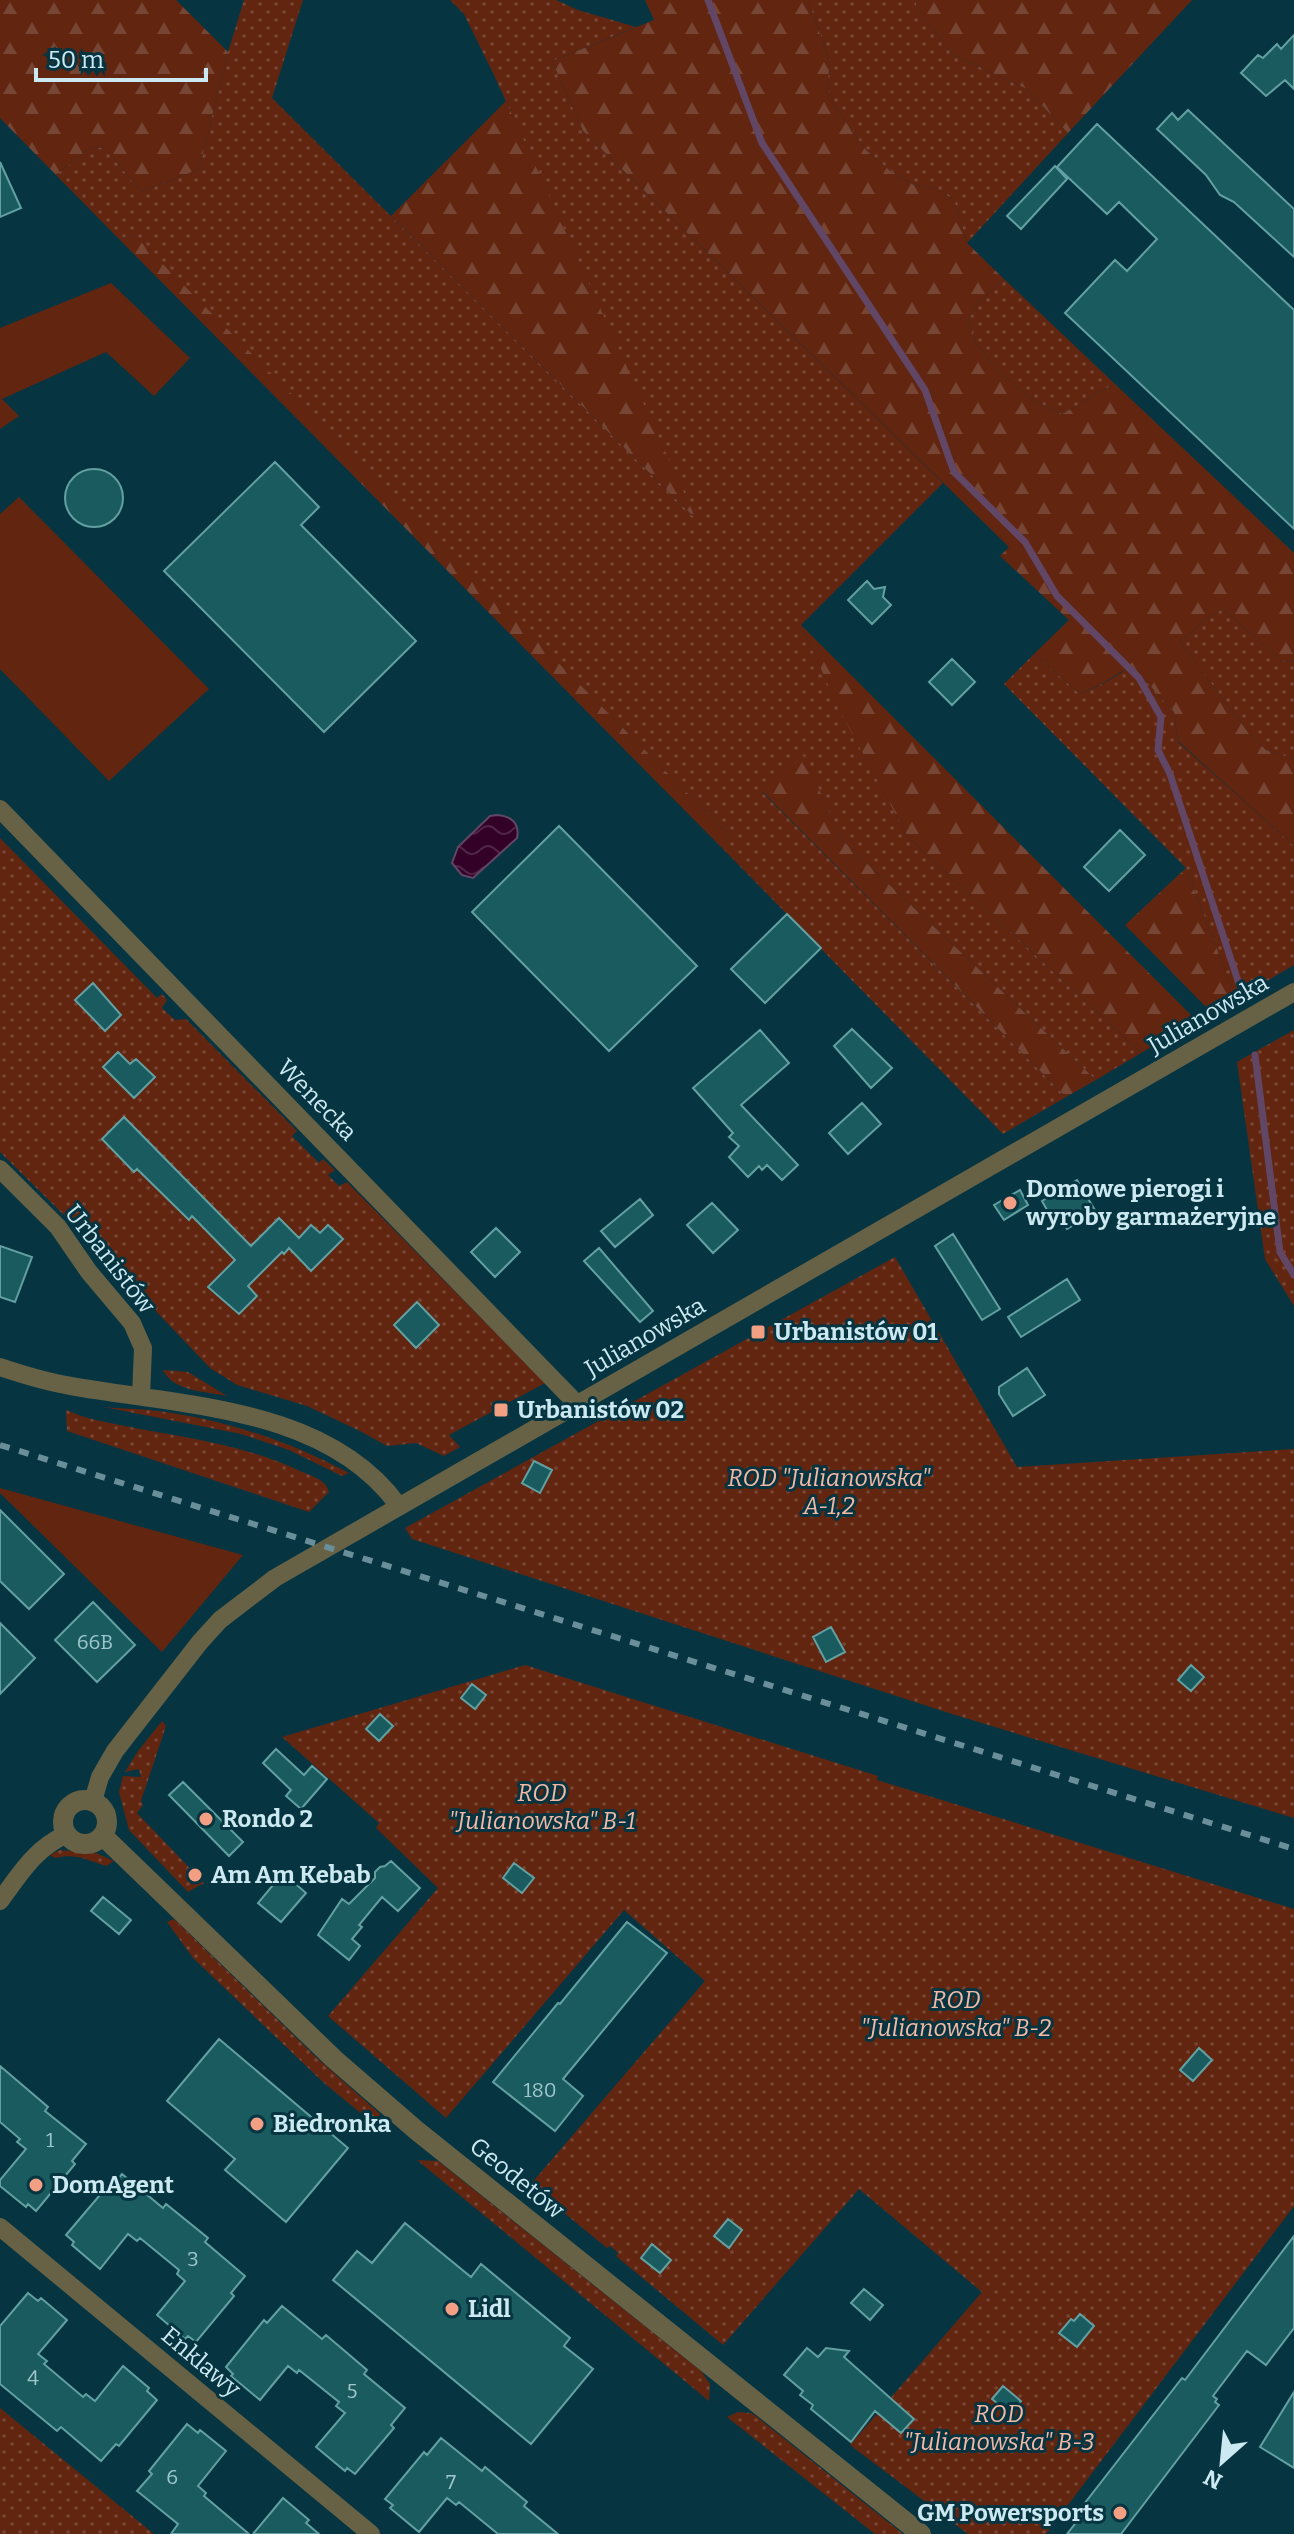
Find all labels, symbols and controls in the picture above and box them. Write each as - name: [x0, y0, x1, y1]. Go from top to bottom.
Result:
- scale bar: [36, 32, 206, 82]
- text: 50 m: [48, 46, 104, 74]
- street label: Julianowska: [1142, 968, 1273, 1060]
- street label: Wenecka: [271, 1054, 363, 1146]
- place label: Domowe pierogi i wyroby garmażeryjne: [1025, 1175, 1276, 1231]
- marker: Domowe pierogi i wyroby garmażeryjne: [1001, 1194, 1019, 1212]
- street label: Urbanistów: [59, 1199, 162, 1319]
- street label: Julianowska: [579, 1291, 710, 1383]
- place label: Urbanistów 01: [774, 1318, 938, 1346]
- marker: Urbanistów 01: [749, 1323, 767, 1341]
- place label: Urbanistów 02: [517, 1396, 684, 1424]
- marker: Urbanistów 02: [492, 1401, 510, 1419]
- park label: ROD "Julianowska" A-1,2: [727, 1464, 932, 1520]
- house number: 66B: [77, 1630, 113, 1654]
- park label: ROD "Julianowska" B-1: [448, 1779, 636, 1835]
- place label: Rondo 2: [222, 1805, 313, 1833]
- marker: Rondo 2: [197, 1810, 215, 1828]
- place label: Am Am Kebab: [211, 1861, 371, 1889]
- marker: Am Am Kebab: [186, 1866, 204, 1884]
- park label: ROD "Julianowska" B-2: [861, 1986, 1052, 2042]
- house number: 180: [524, 2078, 556, 2102]
- place label: Biedronka: [273, 2110, 391, 2138]
- marker: Biedronka: [248, 2115, 266, 2133]
- house number: 1: [46, 2128, 54, 2152]
- street label: Geodetów: [464, 2132, 570, 2225]
- place label: DomAgent: [52, 2171, 174, 2199]
- marker: DomAgent: [27, 2176, 45, 2194]
- house number: 3: [187, 2247, 199, 2271]
- place label: Lidl: [468, 2295, 511, 2323]
- marker: Lidl: [443, 2300, 461, 2318]
- street label: Enklawy: [156, 2321, 246, 2403]
- house number: 4: [27, 2366, 39, 2390]
- house number: 5: [347, 2379, 357, 2403]
- park label: ROD "Julianowska" B-3: [903, 2400, 1095, 2456]
- north arrow: [1182, 2422, 1262, 2502]
- text: N: [1199, 2463, 1227, 2495]
- house number: 6: [166, 2465, 178, 2489]
- house number: 7: [446, 2470, 456, 2494]
- place label: GM Powersports: [917, 2499, 1104, 2527]
- marker: GM Powersports: [1111, 2504, 1129, 2522]

